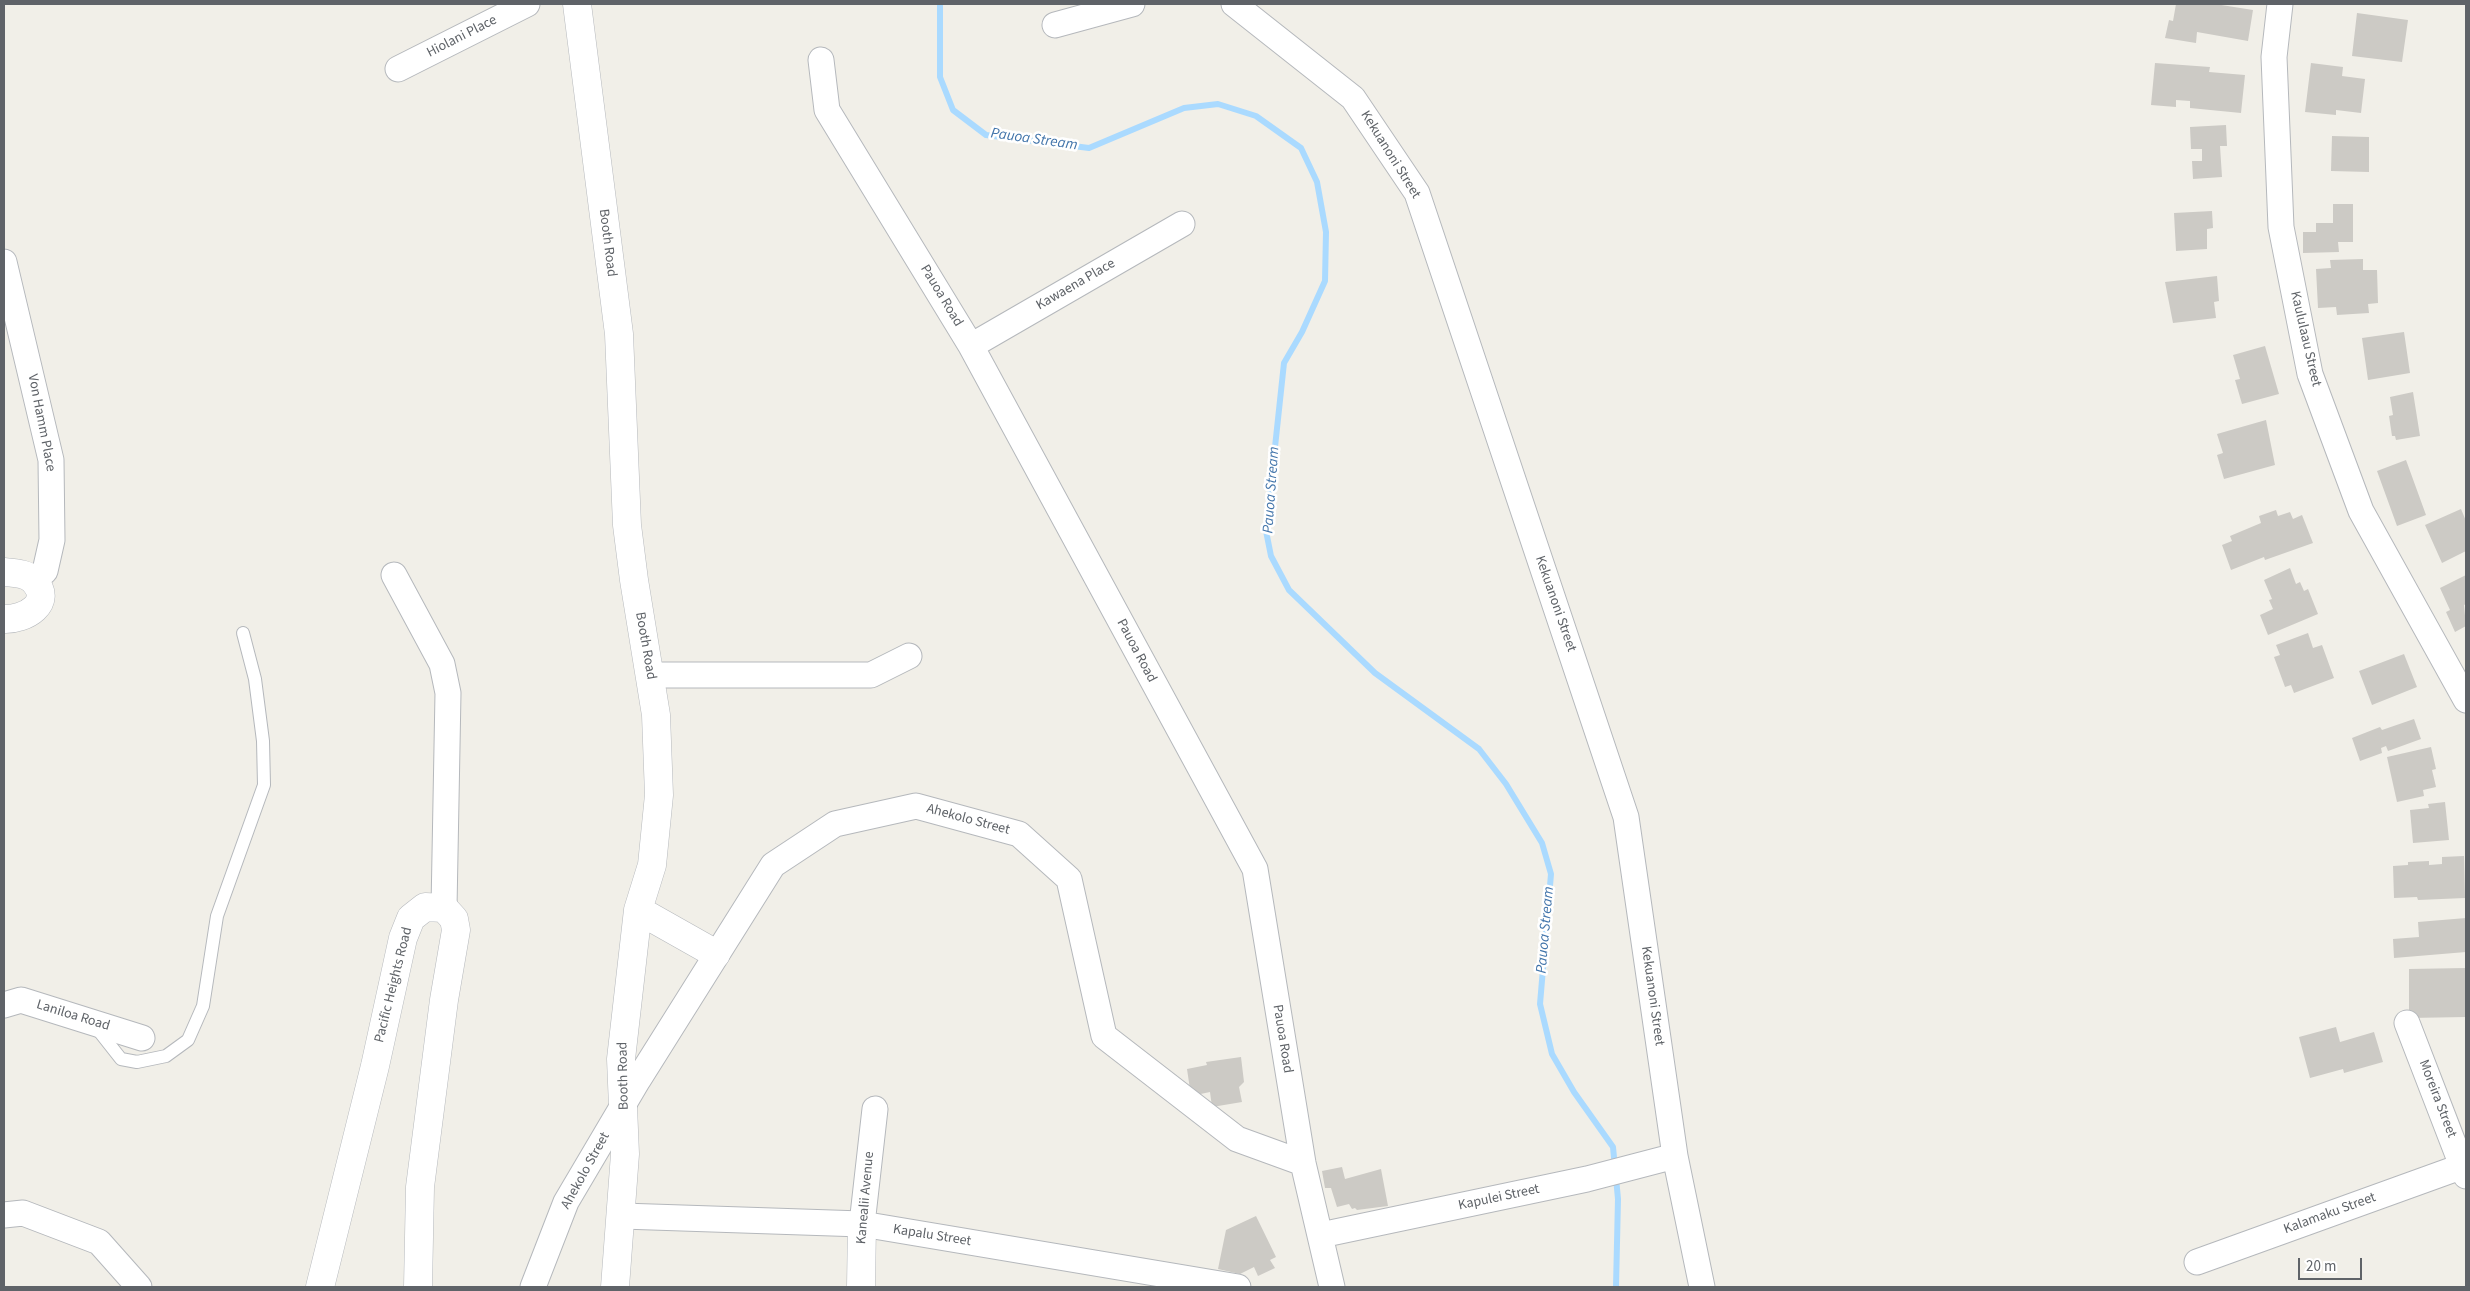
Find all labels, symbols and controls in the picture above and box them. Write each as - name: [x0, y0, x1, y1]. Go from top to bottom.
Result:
- street label: Hiolani Place: [424, 12, 500, 62]
- street label: Kekuanoni Street: [1356, 108, 1424, 202]
- water label: Pauoa Stream: [990, 125, 1078, 155]
- street label: Booth Road: [594, 208, 620, 278]
- street label: Kawaena Place: [1034, 256, 1118, 314]
- street label: Pauoa Road: [916, 262, 966, 330]
- street label: Kaululaau Street: [2286, 290, 2324, 388]
- street label: Von Hamm Place: [23, 373, 59, 473]
- water label: Pauoa Stream: [1260, 446, 1284, 534]
- street label: Kekuanoni Street: [1531, 554, 1579, 654]
- street label: Booth Road: [631, 611, 659, 681]
- street label: Pauoa Road: [1112, 616, 1160, 686]
- street label: Ahekolo Street: [925, 801, 1011, 839]
- water label: Pauoa Stream: [1533, 886, 1559, 974]
- street label: Pacific Heights Road: [372, 926, 416, 1044]
- street label: Kekuanoni Street: [1637, 945, 1667, 1047]
- street label: Laniloa Road: [34, 997, 112, 1035]
- street label: Pauoa Road: [1268, 1003, 1296, 1075]
- street label: Booth Road: [615, 1042, 633, 1110]
- street label: Moreira Street: [2414, 1058, 2460, 1140]
- street label: Ahekolo Street: [558, 1130, 614, 1212]
- street label: Kanealii Avenue: [854, 1151, 878, 1245]
- street label: Kapulei Street: [1457, 1181, 1541, 1215]
- street label: Kalamaku Street: [2282, 1190, 2378, 1238]
- street label: Kapalu Street: [892, 1222, 972, 1250]
- scale bar: [2300, 1248, 2364, 1280]
- text: 20 m: [2306, 1256, 2336, 1277]

